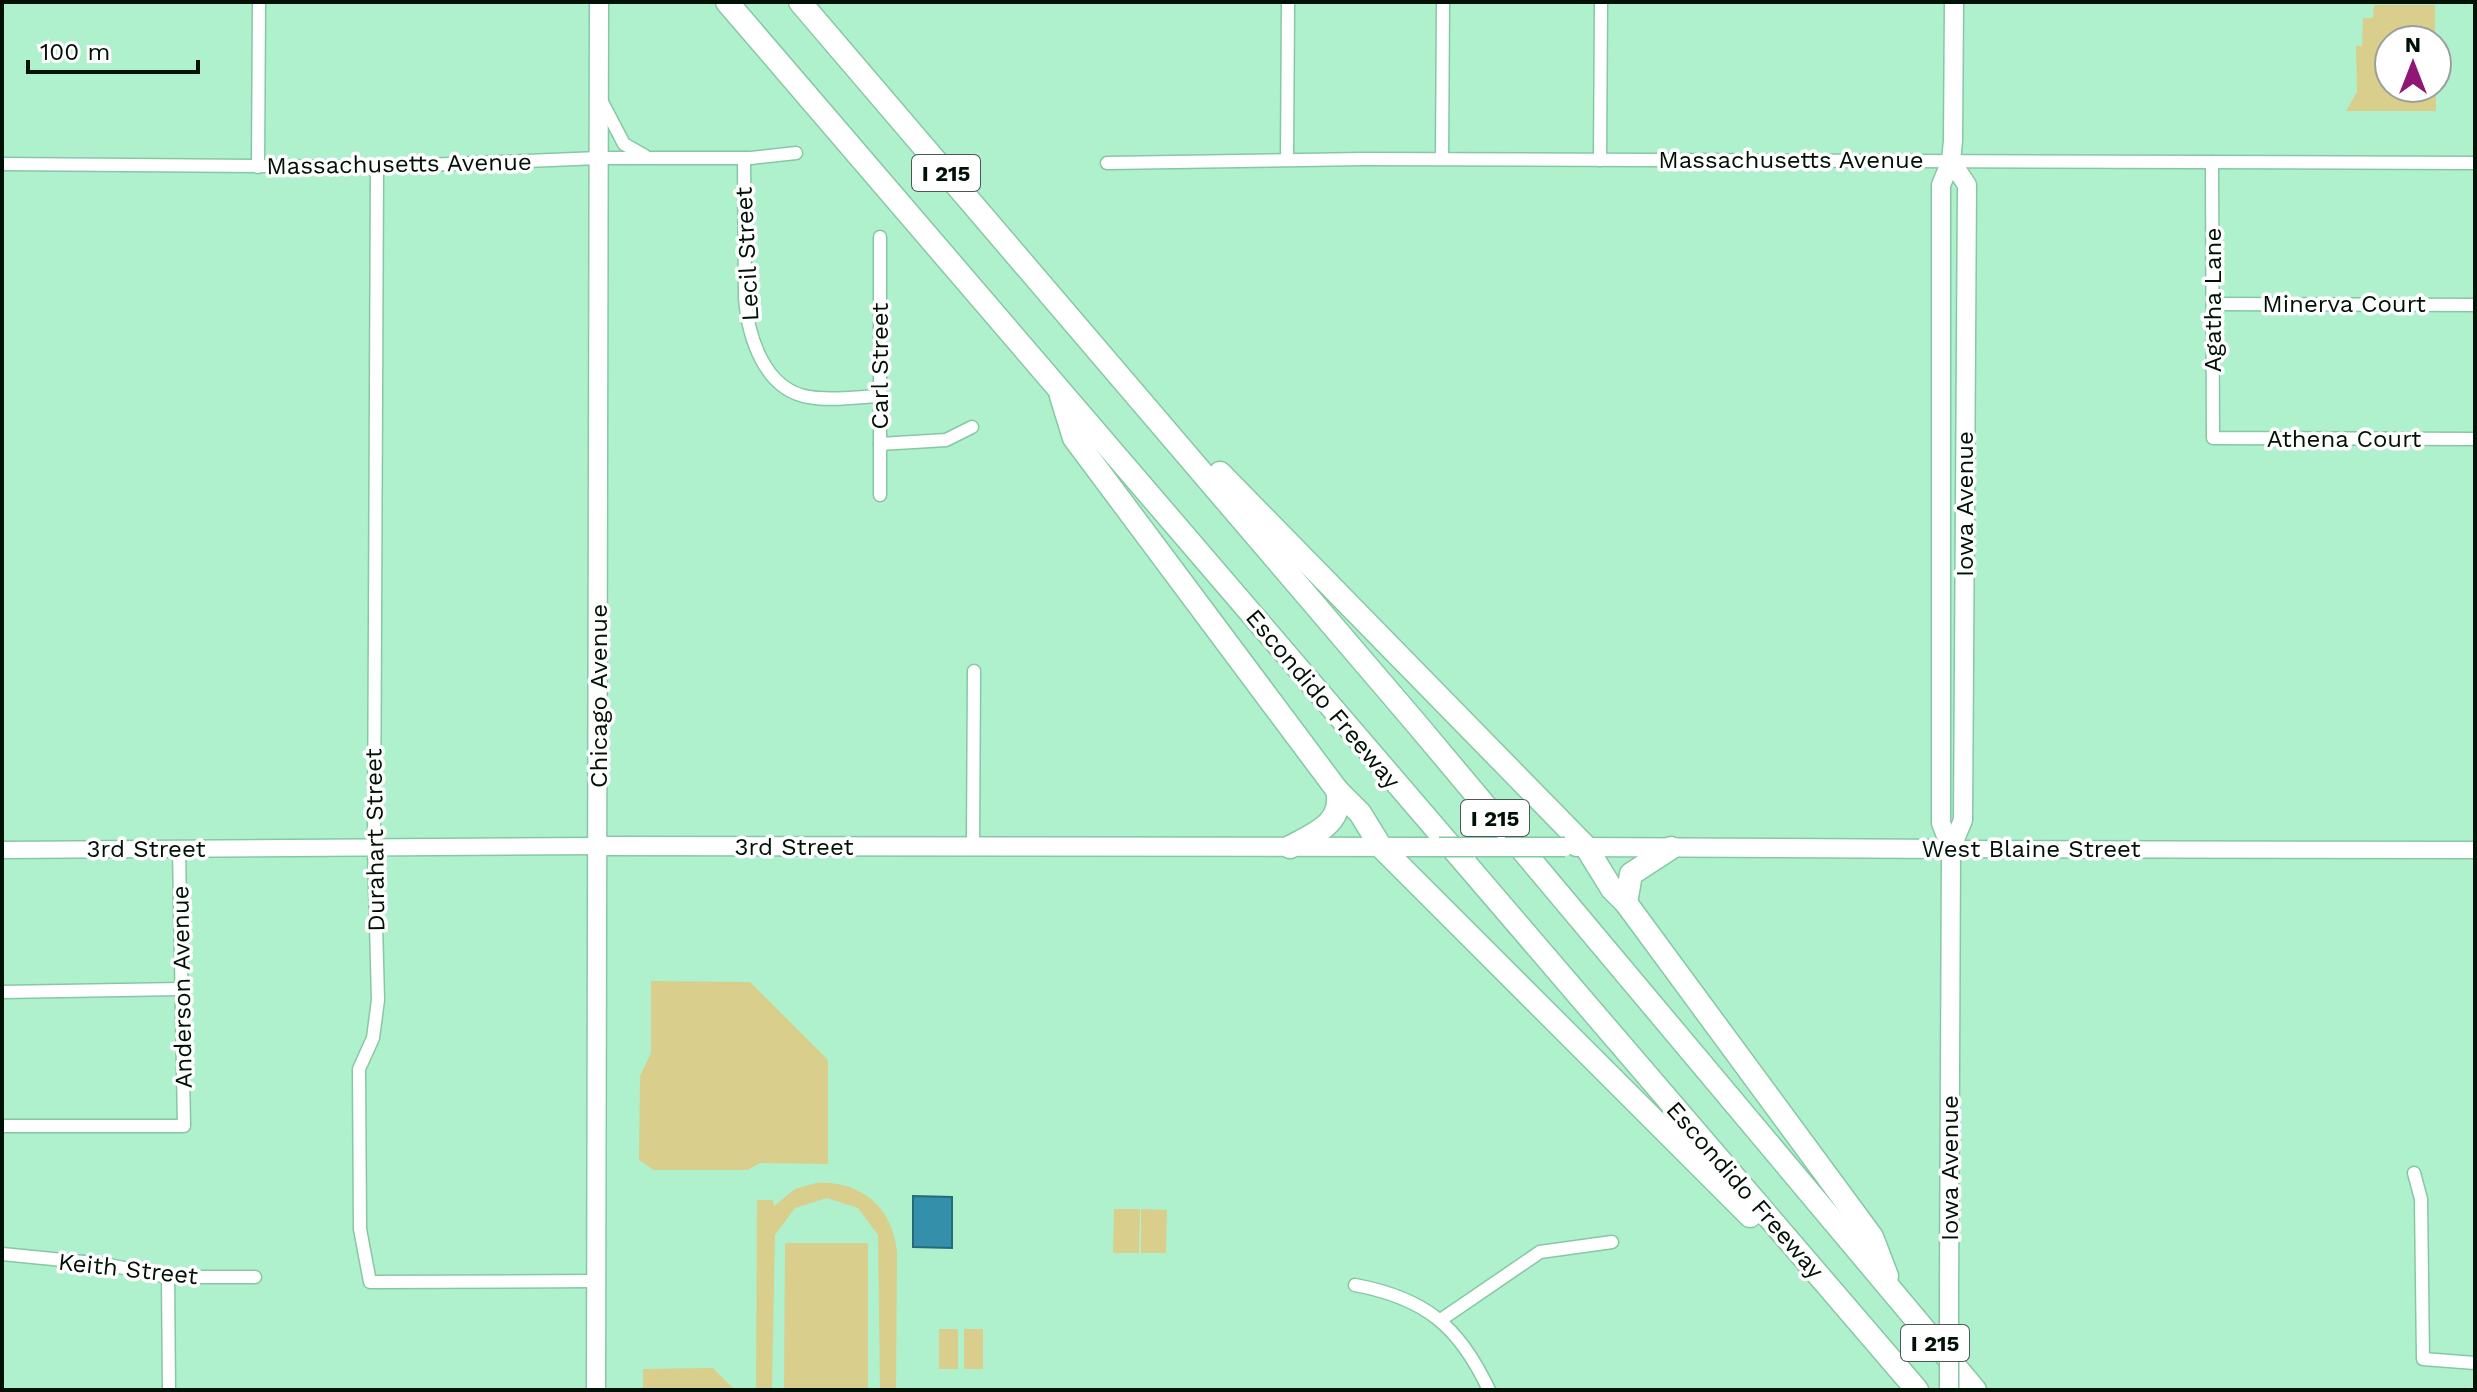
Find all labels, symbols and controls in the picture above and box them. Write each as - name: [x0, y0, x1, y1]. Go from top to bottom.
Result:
- scale bar: [28, 24, 198, 74]
- north arrow: [2373, 24, 2453, 104]
- text: N: [2405, 32, 2421, 57]
- text: 100 m: [40, 38, 110, 66]
- street label: Massachusetts Avenue: [1658, 146, 1924, 174]
- street label: Massachusetts Avenue: [266, 148, 532, 180]
- road number: I 215: [912, 155, 980, 191]
- street label: Lecil Street: [729, 186, 765, 322]
- street label: Agatha Lane: [2199, 228, 2227, 372]
- street label: Minerva Court: [2262, 290, 2426, 318]
- street label: Carl Street: [866, 303, 894, 429]
- street label: Athena Court: [2267, 425, 2421, 453]
- street label: Iowa Avenue: [1951, 431, 1979, 577]
- street label: Chicago Avenue: [585, 604, 613, 788]
- street label: Escondido Freeway: [1240, 604, 1407, 795]
- street label: Durahart Street: [359, 748, 391, 932]
- road number: I 215: [1461, 800, 1529, 836]
- street label: 3rd Street: [735, 833, 853, 861]
- street label: 3rd Street: [87, 835, 205, 863]
- street label: West Blaine Street: [1921, 835, 2141, 863]
- street label: Anderson Avenue: [166, 885, 198, 1089]
- street label: Iowa Avenue: [1936, 1095, 1964, 1241]
- street label: Escondido Freeway: [1661, 1096, 1830, 1285]
- street label: Keith Street: [57, 1248, 199, 1290]
- road number: I 215: [1901, 1325, 1969, 1361]

